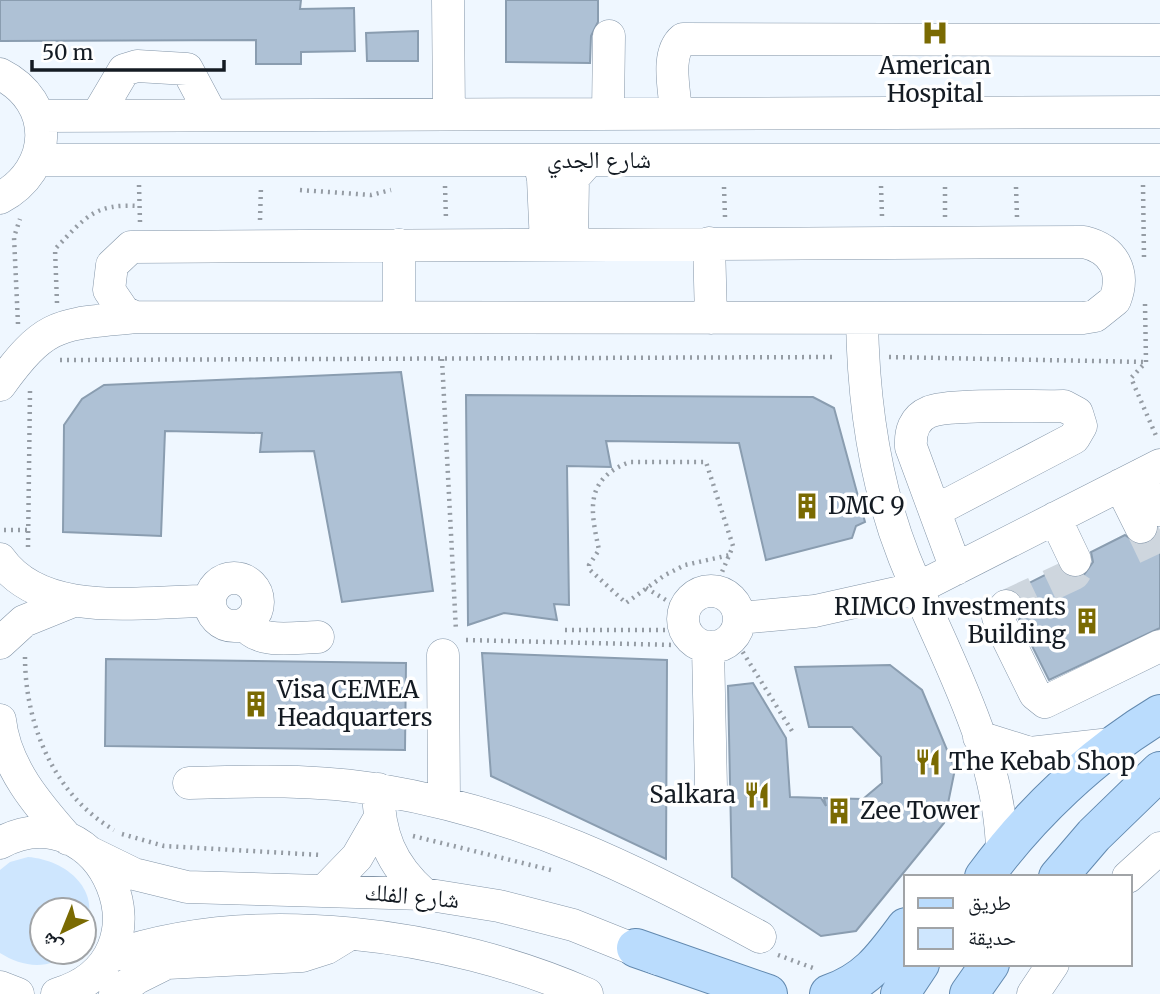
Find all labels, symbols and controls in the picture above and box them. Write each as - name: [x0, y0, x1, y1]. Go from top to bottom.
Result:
- hospital icon: American Hospital: [920, 18, 950, 48]
- scale bar: [32, 28, 224, 72]
- text: 50 m: [42, 39, 93, 66]
- place label: American Hospital: [878, 50, 991, 109]
- street label: شارع الجدي: [547, 144, 651, 179]
- place label: DMC 9: [828, 490, 905, 521]
- building icon: DMC 9: [792, 491, 822, 521]
- place label: RIMCO Investments Building: [834, 591, 1066, 650]
- building icon: RIMCO Investments Building: [1072, 606, 1102, 636]
- place label: Visa CEMEA Headquarters: [276, 674, 433, 733]
- building icon: Visa CEMEA Headquarters: [241, 689, 271, 719]
- place label: The Kebab Shop: [949, 746, 1135, 777]
- restaurant icon: The Kebab Shop: [913, 747, 943, 777]
- place label: Salkara: [649, 779, 736, 810]
- restaurant icon: Salkara: [742, 780, 772, 810]
- place label: Zee Tower: [860, 795, 980, 826]
- building icon: Zee Tower: [824, 796, 854, 826]
- legend: [904, 875, 1132, 966]
- street label: شارع الفلك: [363, 876, 461, 915]
- text: طريق: [968, 889, 1011, 916]
- north arrow: [28, 896, 98, 966]
- text: حديقة: [968, 924, 1016, 951]
- text: ش: [36, 928, 67, 959]

